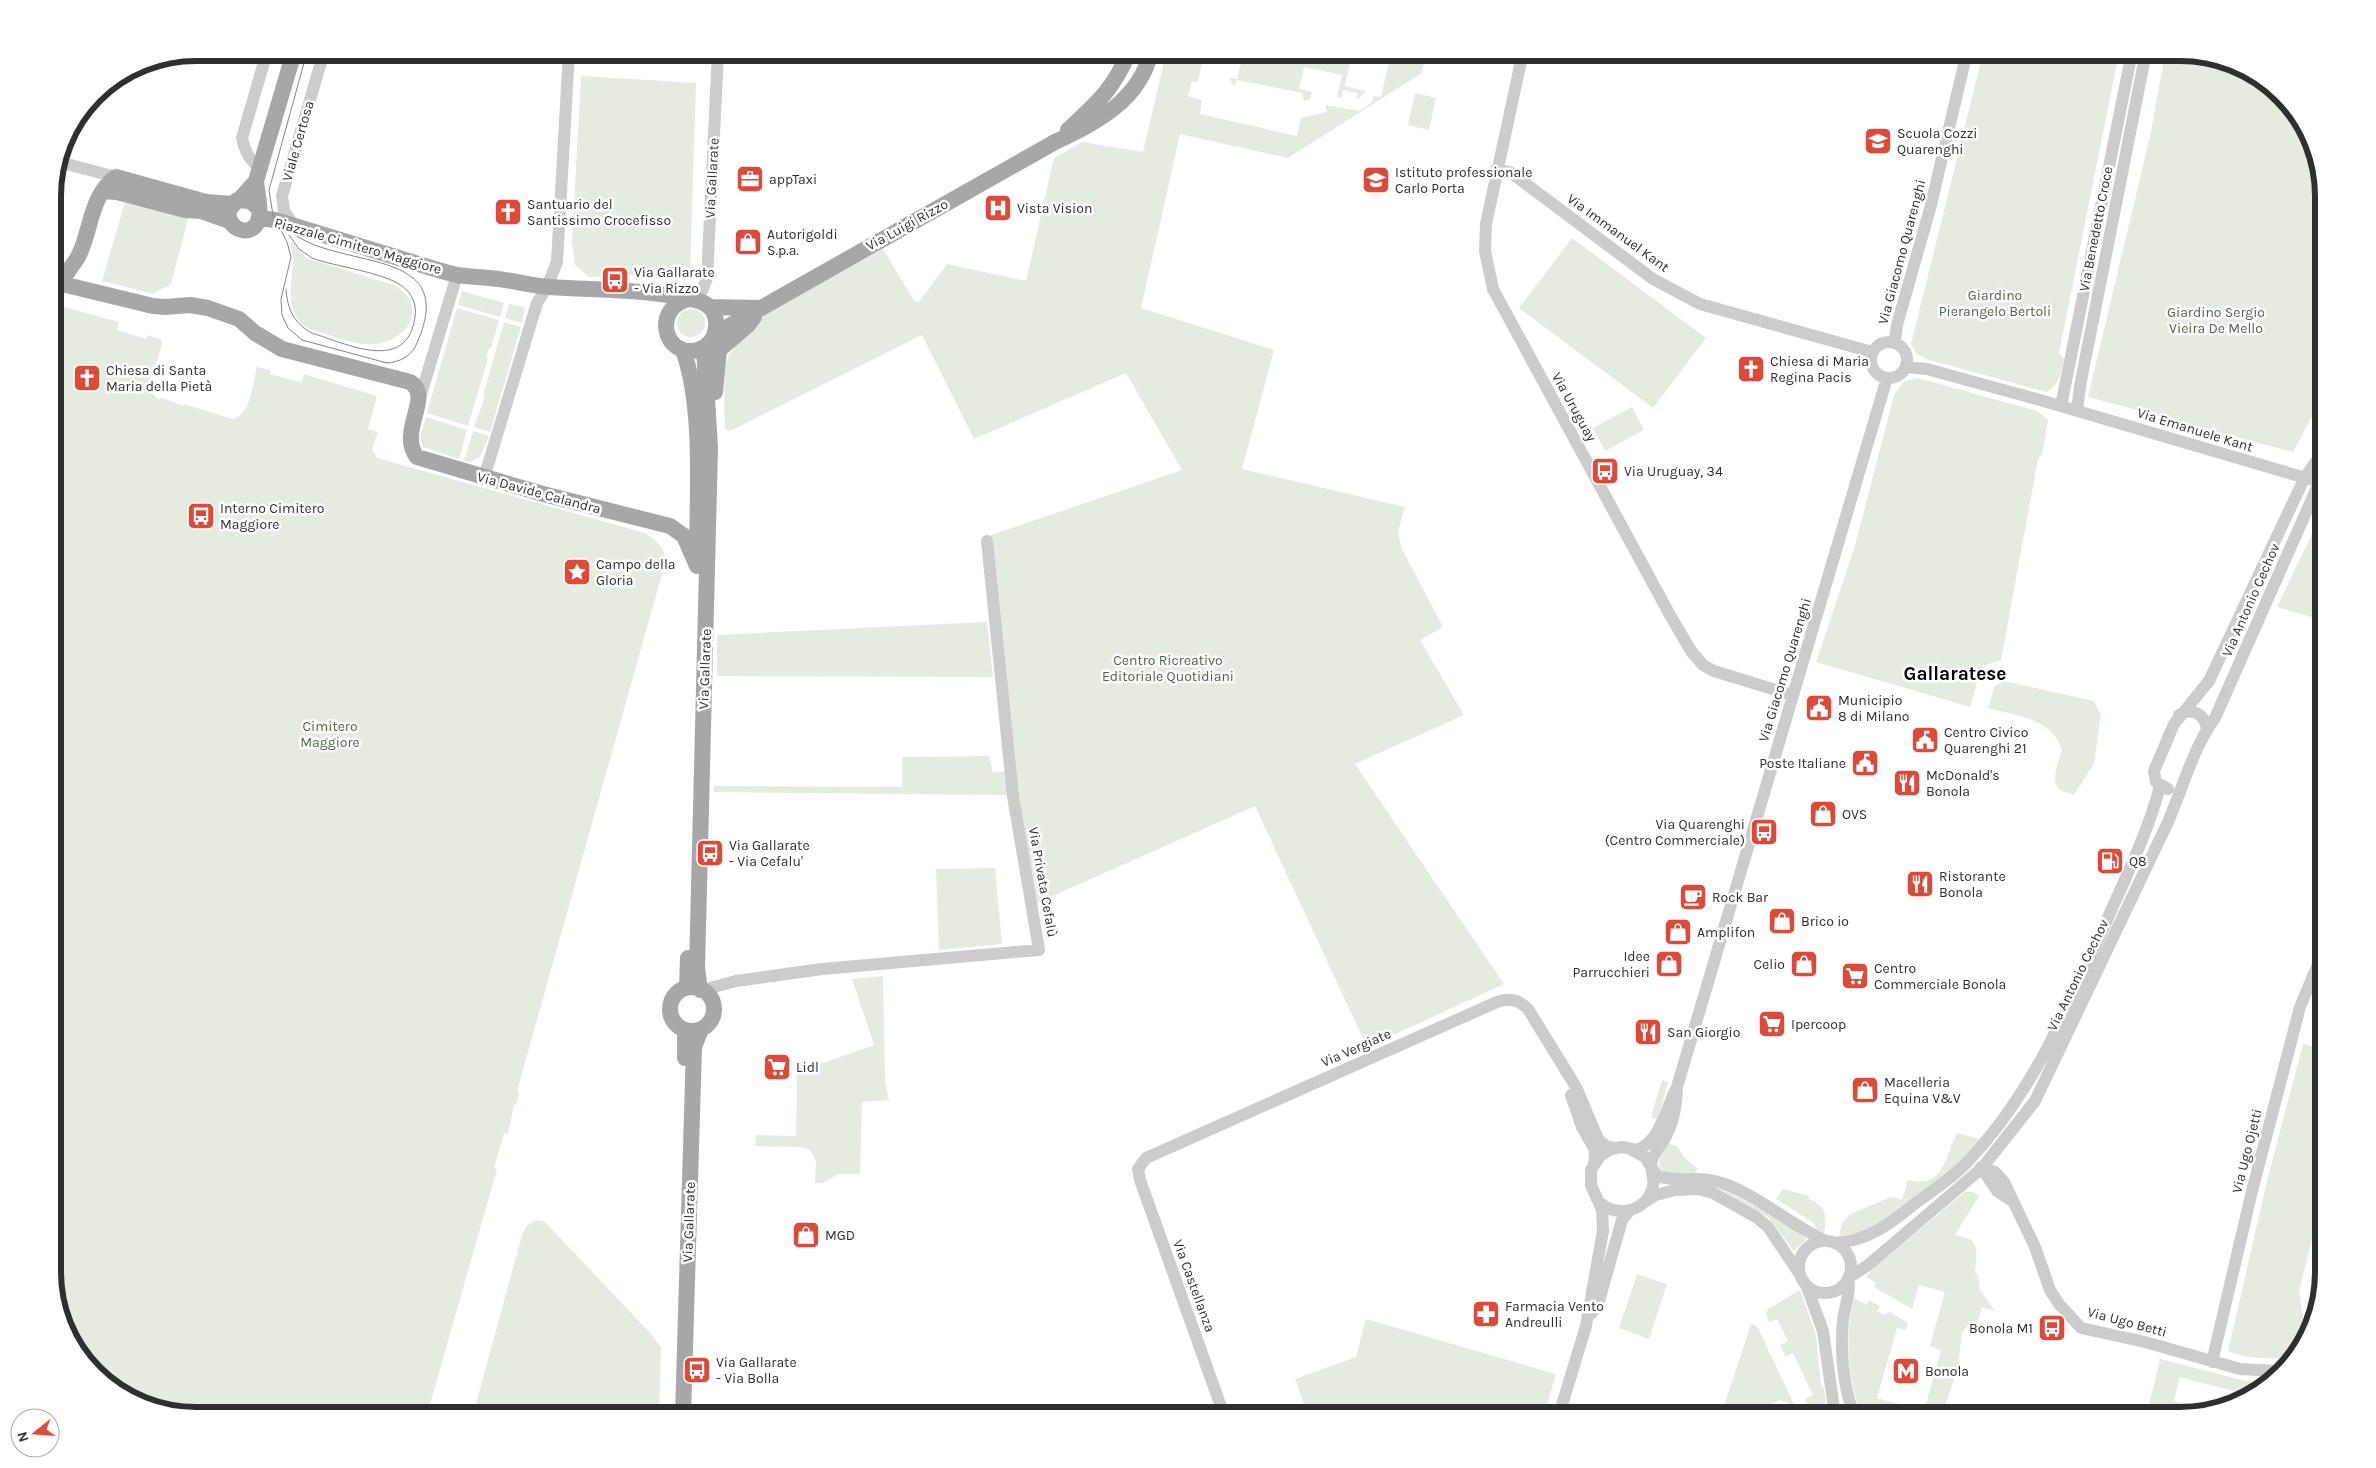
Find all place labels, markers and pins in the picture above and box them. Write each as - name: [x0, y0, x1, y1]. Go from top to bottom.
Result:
- place label: Scuola Cozzi Quarenghi: [1897, 125, 1977, 158]
- school or university icon: Scuola Cozzi Quarenghi: [1863, 126, 1893, 156]
- office icon: appTaxi: [735, 164, 765, 194]
- place label: Istituto professionale Carlo Porta: [1395, 164, 1532, 197]
- school or university icon: Istituto professionale Carlo Porta: [1361, 165, 1391, 195]
- place label: appTaxi: [769, 171, 817, 188]
- hospital icon: Vista Vision: [983, 193, 1013, 223]
- place label: Santuario del Santissimo Crocefisso: [527, 196, 671, 229]
- church icon: Santuario del Santissimo Crocefisso: [493, 197, 523, 227]
- place label: Vista Vision: [1017, 200, 1092, 217]
- place label: Autorigoldi S.p.a.: [767, 226, 838, 259]
- shop icon: Autorigoldi S.p.a.: [733, 227, 763, 257]
- place label: Via Gallarate - Via Rizzo: [634, 264, 715, 297]
- bus stop icon: Via Gallarate - Via Rizzo: [600, 265, 630, 295]
- place label: Chiesa di Maria Regina Pacis: [1770, 353, 1869, 386]
- church icon: Chiesa di Maria Regina Pacis: [1736, 354, 1766, 384]
- place label: Chiesa di Santa Maria della Pietà: [106, 362, 212, 395]
- church icon: Chiesa di Santa Maria della Pietà: [72, 363, 102, 393]
- bus stop icon: Via Uruguay, 34: [1590, 456, 1620, 486]
- place label: Via Uruguay, 34: [1624, 463, 1723, 480]
- place label: Interno Cimitero Maggiore: [220, 500, 325, 533]
- bus stop icon: Interno Cimitero Maggiore: [186, 501, 216, 531]
- place label: Campo della Gloria: [596, 556, 676, 589]
- place icon: Campo della Gloria: [562, 557, 592, 587]
- place label: Municipio 8 di Milano: [1838, 692, 1909, 725]
- public building icon: Municipio 8 di Milano: [1804, 693, 1834, 723]
- place label: Centro Civico Quarenghi 21: [1944, 724, 2028, 757]
- public building icon: Centro Civico Quarenghi 21: [1910, 725, 1940, 755]
- public building icon: Poste Italiane: [1850, 748, 1880, 778]
- place label: Poste Italiane: [1759, 755, 1846, 772]
- place label: McDonald's Bonola: [1926, 767, 2000, 800]
- restaurant icon: McDonald's Bonola: [1892, 768, 1922, 798]
- shop icon: OVS: [1808, 799, 1838, 829]
- place label: OVS: [1842, 806, 1867, 823]
- place label: Via Quarenghi (Centro Commerciale): [1605, 816, 1745, 849]
- bus stop icon: Via Quarenghi (Centro Commerciale): [1749, 817, 1779, 847]
- place label: Via Gallarate - Via Cefalu': [729, 837, 810, 870]
- bus stop icon: Via Gallarate - Via Cefalu': [695, 838, 725, 868]
- fuel station icon: Q8: [2095, 846, 2125, 876]
- place label: Q8: [2129, 853, 2147, 870]
- place label: Ristorante Bonola: [1939, 868, 2006, 901]
- restaurant icon: Ristorante Bonola: [1905, 869, 1935, 899]
- cafe icon: Rock Bar: [1678, 882, 1708, 912]
- place label: Rock Bar: [1712, 889, 1769, 906]
- shop icon: Brico io: [1767, 906, 1797, 936]
- place label: Brico io: [1801, 913, 1849, 930]
- shop icon: Amplifon: [1663, 917, 1693, 947]
- place label: Amplifon: [1697, 924, 1755, 941]
- place label: Idee Parrucchieri: [1572, 948, 1650, 981]
- shop icon: Idee Parrucchieri: [1654, 949, 1684, 979]
- shop icon: Celio: [1789, 949, 1819, 979]
- place label: Celio: [1753, 956, 1785, 973]
- place label: Centro Commerciale Bonola: [1874, 960, 2006, 993]
- supermarket icon: Centro Commerciale Bonola: [1840, 961, 1870, 991]
- supermarket icon: Ipercoop: [1757, 1009, 1787, 1039]
- place label: Ipercoop: [1791, 1016, 1846, 1033]
- restaurant icon: San Giorgio: [1633, 1017, 1663, 1047]
- place label: San Giorgio: [1667, 1024, 1740, 1041]
- supermarket icon: Lidl: [762, 1052, 792, 1082]
- place label: Lidl: [796, 1059, 819, 1076]
- place label: Macelleria Equina V&V: [1884, 1074, 1961, 1107]
- shop icon: Macelleria Equina V&V: [1850, 1075, 1880, 1105]
- shop icon: MGD: [791, 1220, 821, 1250]
- place label: MGD: [825, 1227, 855, 1244]
- place label: Farmacia Vento Andreulli: [1505, 1298, 1604, 1331]
- pharmacy icon: Farmacia Vento Andreulli: [1471, 1299, 1501, 1329]
- bus stop icon: Bonola M1: [2037, 1313, 2067, 1343]
- place label: Bonola M1: [1969, 1320, 2033, 1337]
- place label: Via Gallarate - Via Bolla: [716, 1354, 797, 1387]
- bus stop icon: Via Gallarate - Via Bolla: [682, 1355, 712, 1385]
- metro station icon: Bonola: [1891, 1356, 1921, 1386]
- place label: Bonola: [1925, 1363, 1969, 1380]

